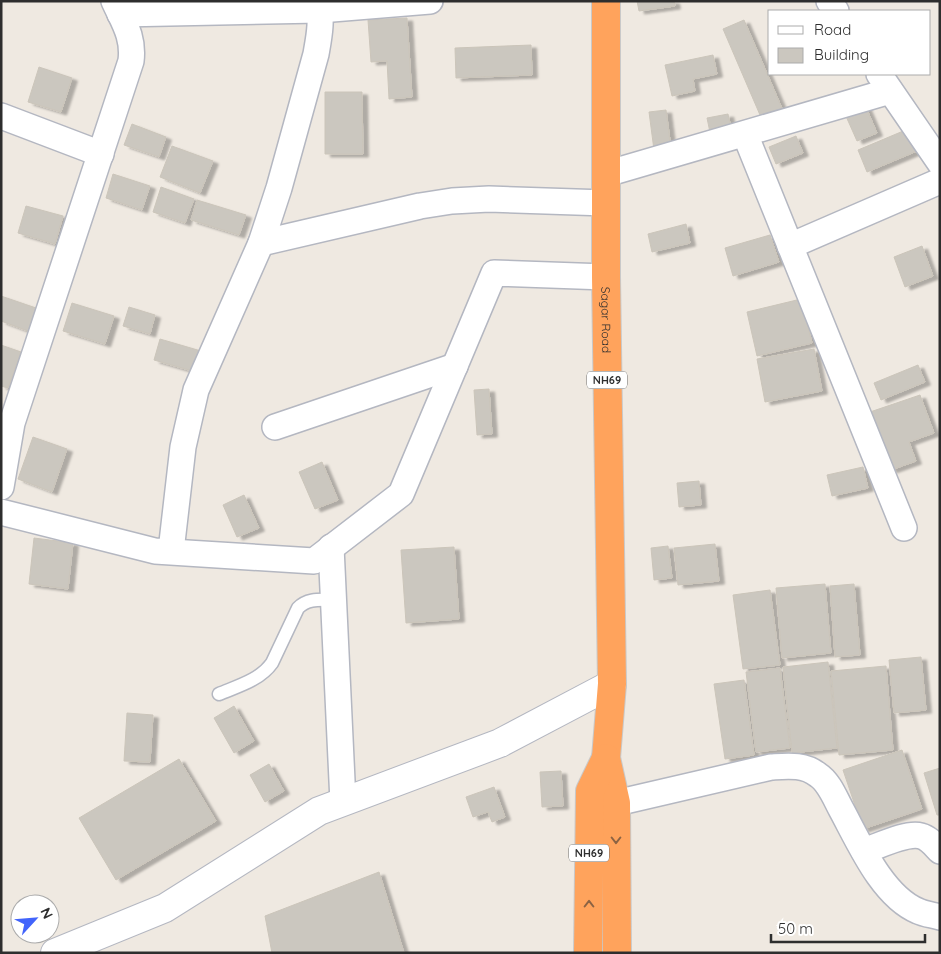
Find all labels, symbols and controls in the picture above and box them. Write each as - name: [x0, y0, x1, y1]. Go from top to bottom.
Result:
- legend: [768, 10, 931, 75]
- text: Road: [814, 20, 851, 39]
- text: Building: [814, 45, 869, 64]
- street label: Sagar Road: [599, 287, 615, 353]
- road number: NH69: [587, 372, 627, 388]
- one-way arrow: [611, 837, 621, 845]
- road number: NH69: [569, 844, 609, 861]
- north arrow: [10, 894, 60, 944]
- one-way arrow: [584, 900, 594, 908]
- text: N: [36, 905, 57, 922]
- scale bar: [771, 912, 925, 944]
- text: 50 m: [778, 919, 813, 938]

